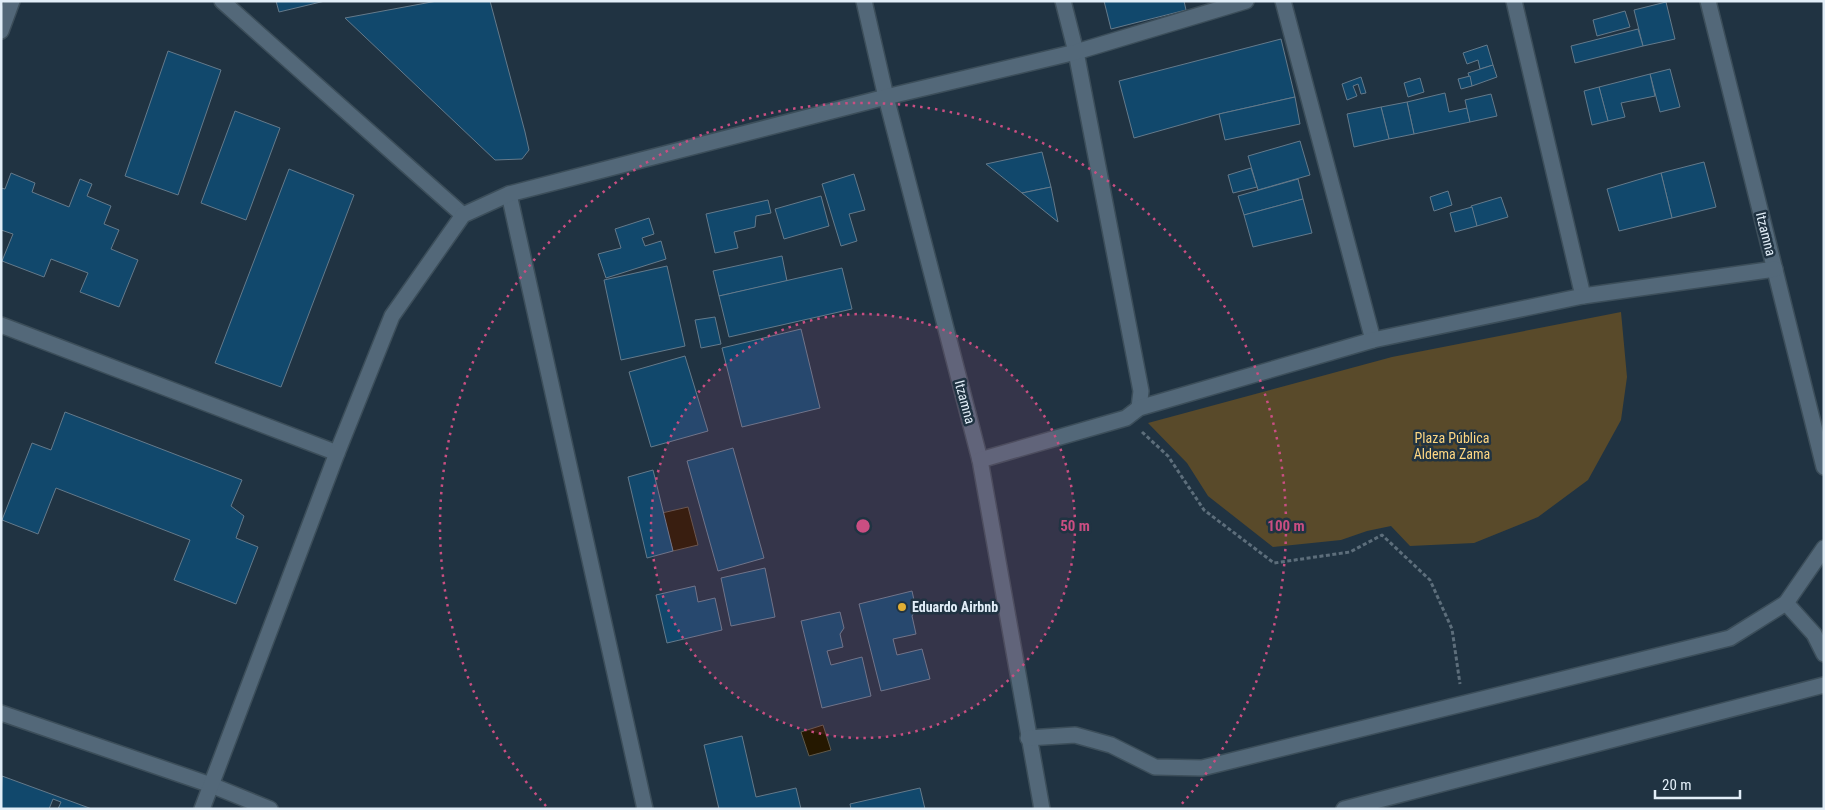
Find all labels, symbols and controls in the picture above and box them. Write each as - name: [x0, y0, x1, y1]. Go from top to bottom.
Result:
- street label: Itzamna: [1753, 210, 1779, 258]
- street label: Itzamna: [952, 378, 978, 426]
- park label: Plaza Pública Aldema Zama: [1414, 430, 1490, 462]
- centre of rings: [854, 517, 872, 535]
- text: 50 m: [1060, 517, 1090, 535]
- text: 100 m: [1267, 517, 1305, 535]
- place label: Eduardo Airbnb: [912, 599, 998, 615]
- marker: Eduardo Airbnb: [896, 601, 908, 613]
- scale bar: [1655, 768, 1740, 800]
- text: 20 m: [1662, 776, 1692, 794]

